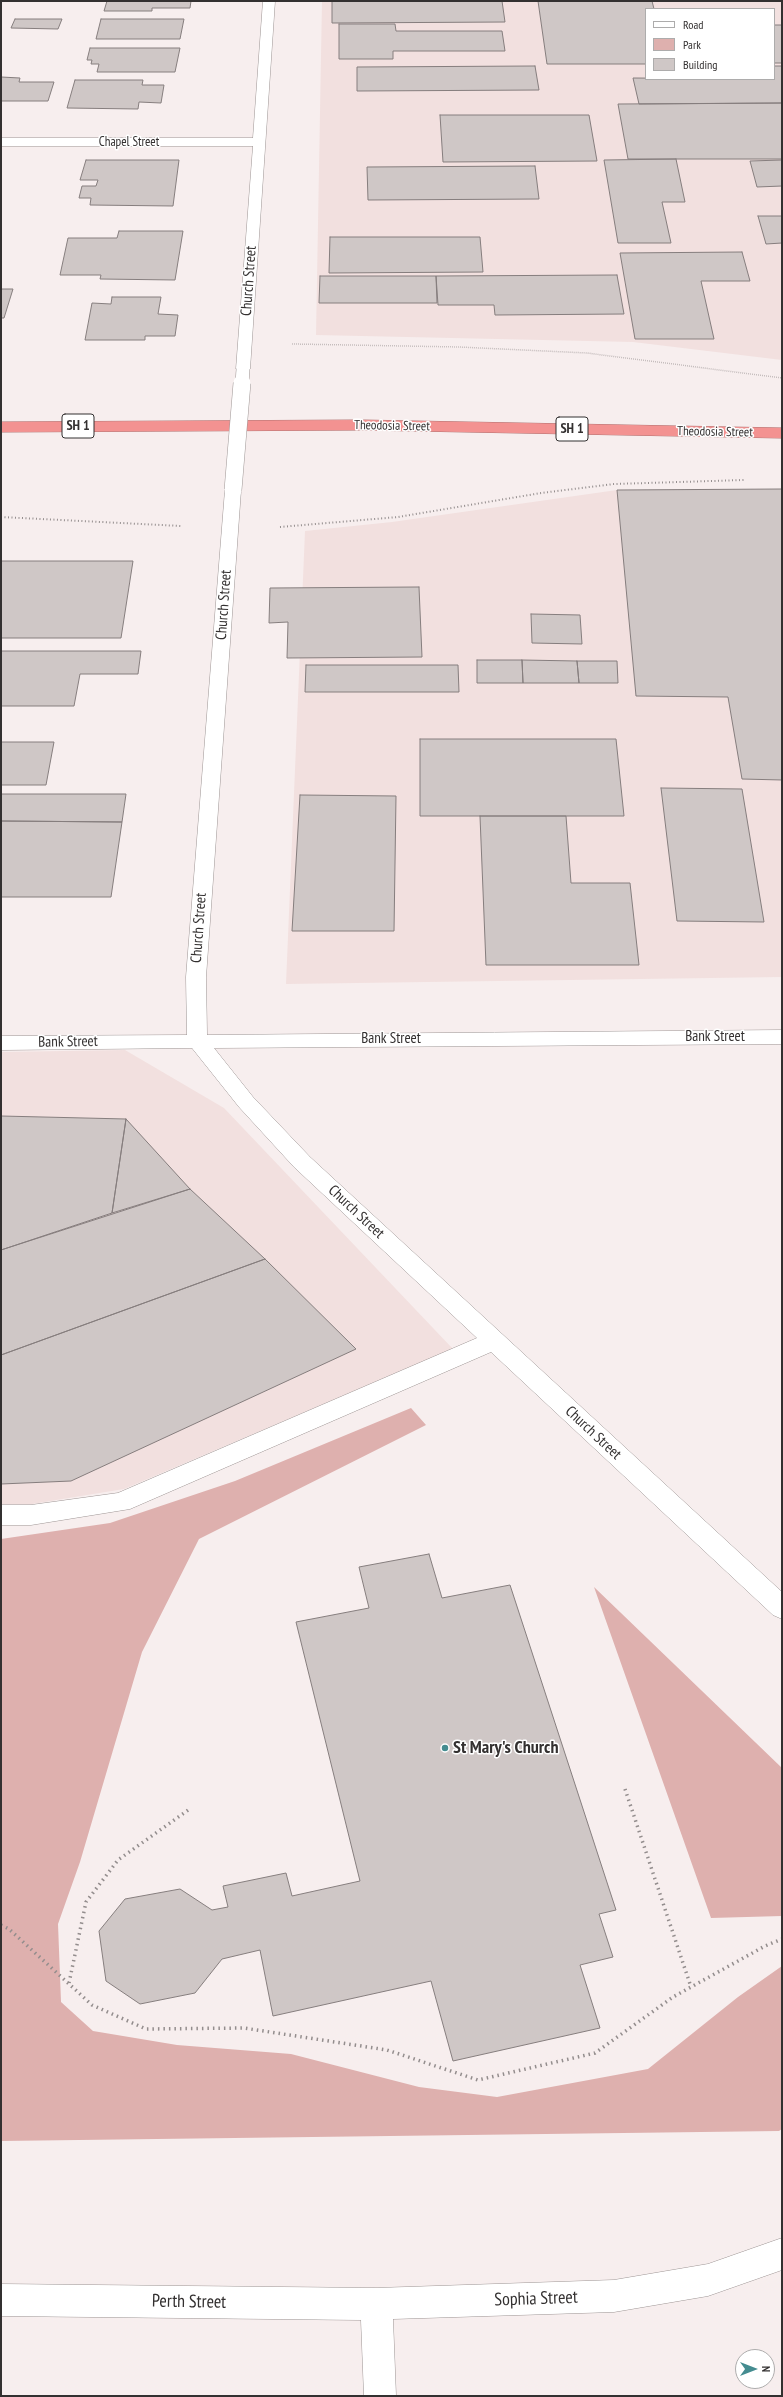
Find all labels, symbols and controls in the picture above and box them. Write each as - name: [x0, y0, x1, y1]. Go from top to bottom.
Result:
- legend: [645, 8, 775, 80]
- text: Road: [683, 17, 703, 32]
- text: Park: [683, 37, 701, 52]
- text: Building: [683, 57, 718, 72]
- street label: Chapel Street: [99, 134, 159, 150]
- street label: Church Street: [238, 245, 260, 317]
- road number: SH 1: [62, 414, 94, 438]
- road number: SH 1: [556, 417, 588, 441]
- street label: Theodosia Street: [354, 418, 430, 434]
- street label: Theodosia Street: [677, 424, 753, 440]
- street label: Church Street: [213, 569, 235, 641]
- street label: Church Street: [188, 892, 210, 964]
- street label: Bank Street: [685, 1028, 745, 1046]
- street label: Bank Street: [361, 1030, 421, 1048]
- street label: Bank Street: [38, 1032, 98, 1052]
- street label: Church Street: [324, 1181, 388, 1243]
- street label: Church Street: [561, 1402, 625, 1464]
- place label: St Mary's Church: [453, 1737, 558, 1759]
- marker: St Mary's Church: [440, 1743, 450, 1753]
- street label: Sophia Street: [494, 2287, 578, 2311]
- street label: Perth Street: [152, 2291, 226, 2313]
- north arrow: [735, 2349, 775, 2389]
- text: N: [759, 2366, 773, 2372]

